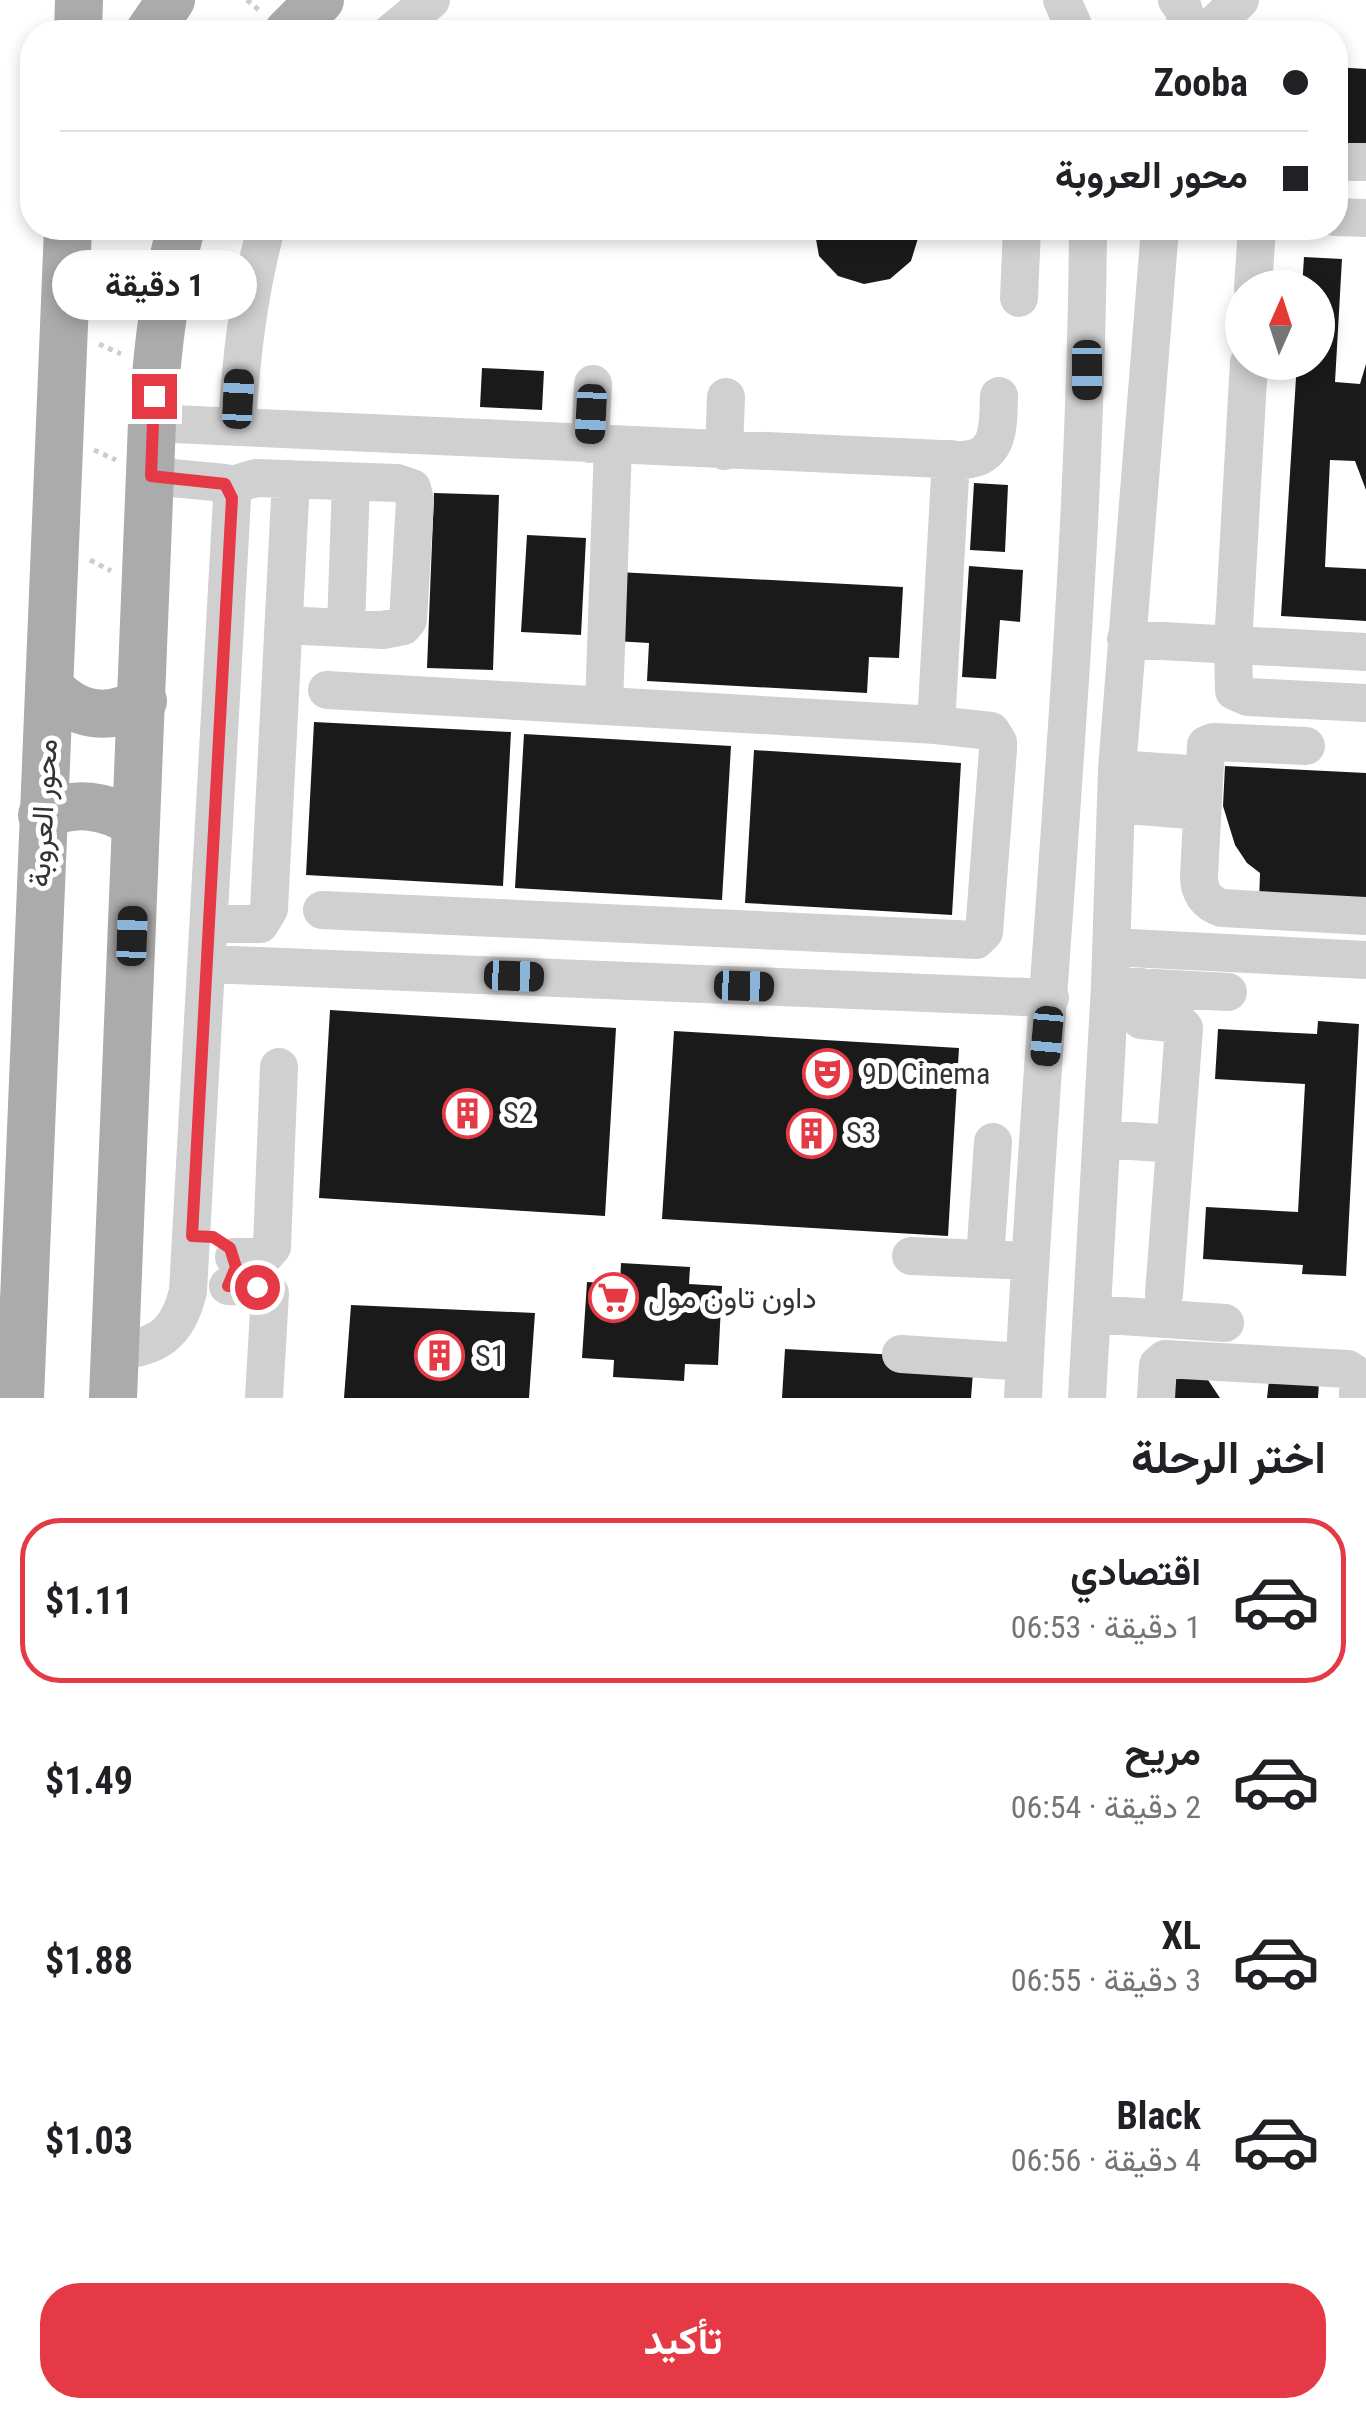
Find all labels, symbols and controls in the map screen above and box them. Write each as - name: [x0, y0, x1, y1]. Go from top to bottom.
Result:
- text: Zooba: [1154, 61, 1248, 105]
- text: محور العروبة: [1055, 153, 1248, 197]
- callout: 1 دقيقة: [52, 251, 256, 321]
- text: 1 دقيقة: [105, 266, 204, 304]
- north arrow: [1225, 270, 1335, 380]
- map controls: [1225, 270, 1335, 380]
- car: [1072, 340, 1102, 400]
- car: [221, 368, 255, 430]
- route end: [132, 374, 177, 419]
- car: [574, 383, 608, 445]
- street label: محور العروبة: [21, 738, 65, 888]
- car: [116, 905, 148, 967]
- car: [483, 960, 545, 992]
- car: [713, 970, 775, 1002]
- car: [1029, 1005, 1065, 1067]
- theatre icon: 9D Cinema: [801, 1048, 853, 1100]
- place label: 9D Cinema: [862, 1056, 990, 1091]
- building icon: S2: [442, 1087, 494, 1139]
- place label: S2: [503, 1095, 533, 1130]
- building icon: S3: [785, 1107, 837, 1159]
- place label: S3: [846, 1115, 876, 1150]
- route start: [235, 1265, 280, 1310]
- supermarket icon: داون تاون مول: [587, 1272, 639, 1324]
- place label: داون تاون مول: [648, 1280, 817, 1316]
- building icon: S1: [414, 1330, 466, 1382]
- place label: S1: [475, 1338, 505, 1373]
- text: اختر الرحلة: [1131, 1431, 1326, 1484]
- text: اقتصادي: [1070, 1550, 1201, 1594]
- icon: car: [1231, 1556, 1321, 1646]
- text: $1.11: [45, 1579, 133, 1623]
- text: 1 دقيقة · 06:53: [1011, 1608, 1201, 1646]
- text: مريح: [1125, 1730, 1201, 1774]
- icon: car: [1231, 1736, 1321, 1826]
- text: $1.49: [45, 1759, 133, 1803]
- text: 2 دقيقة · 06:54: [1011, 1788, 1201, 1826]
- text: XL: [1162, 1914, 1201, 1958]
- icon: car: [1231, 1916, 1321, 2006]
- text: $1.88: [45, 1939, 133, 1983]
- text: 3 دقيقة · 06:55: [1011, 1961, 1201, 1999]
- text: Black: [1117, 2094, 1201, 2138]
- icon: car: [1231, 2096, 1321, 2186]
- text: $1.03: [45, 2119, 133, 2163]
- text: 4 دقيقة · 06:56: [1011, 2141, 1201, 2179]
- button: تأكيد: [40, 2283, 1326, 2398]

